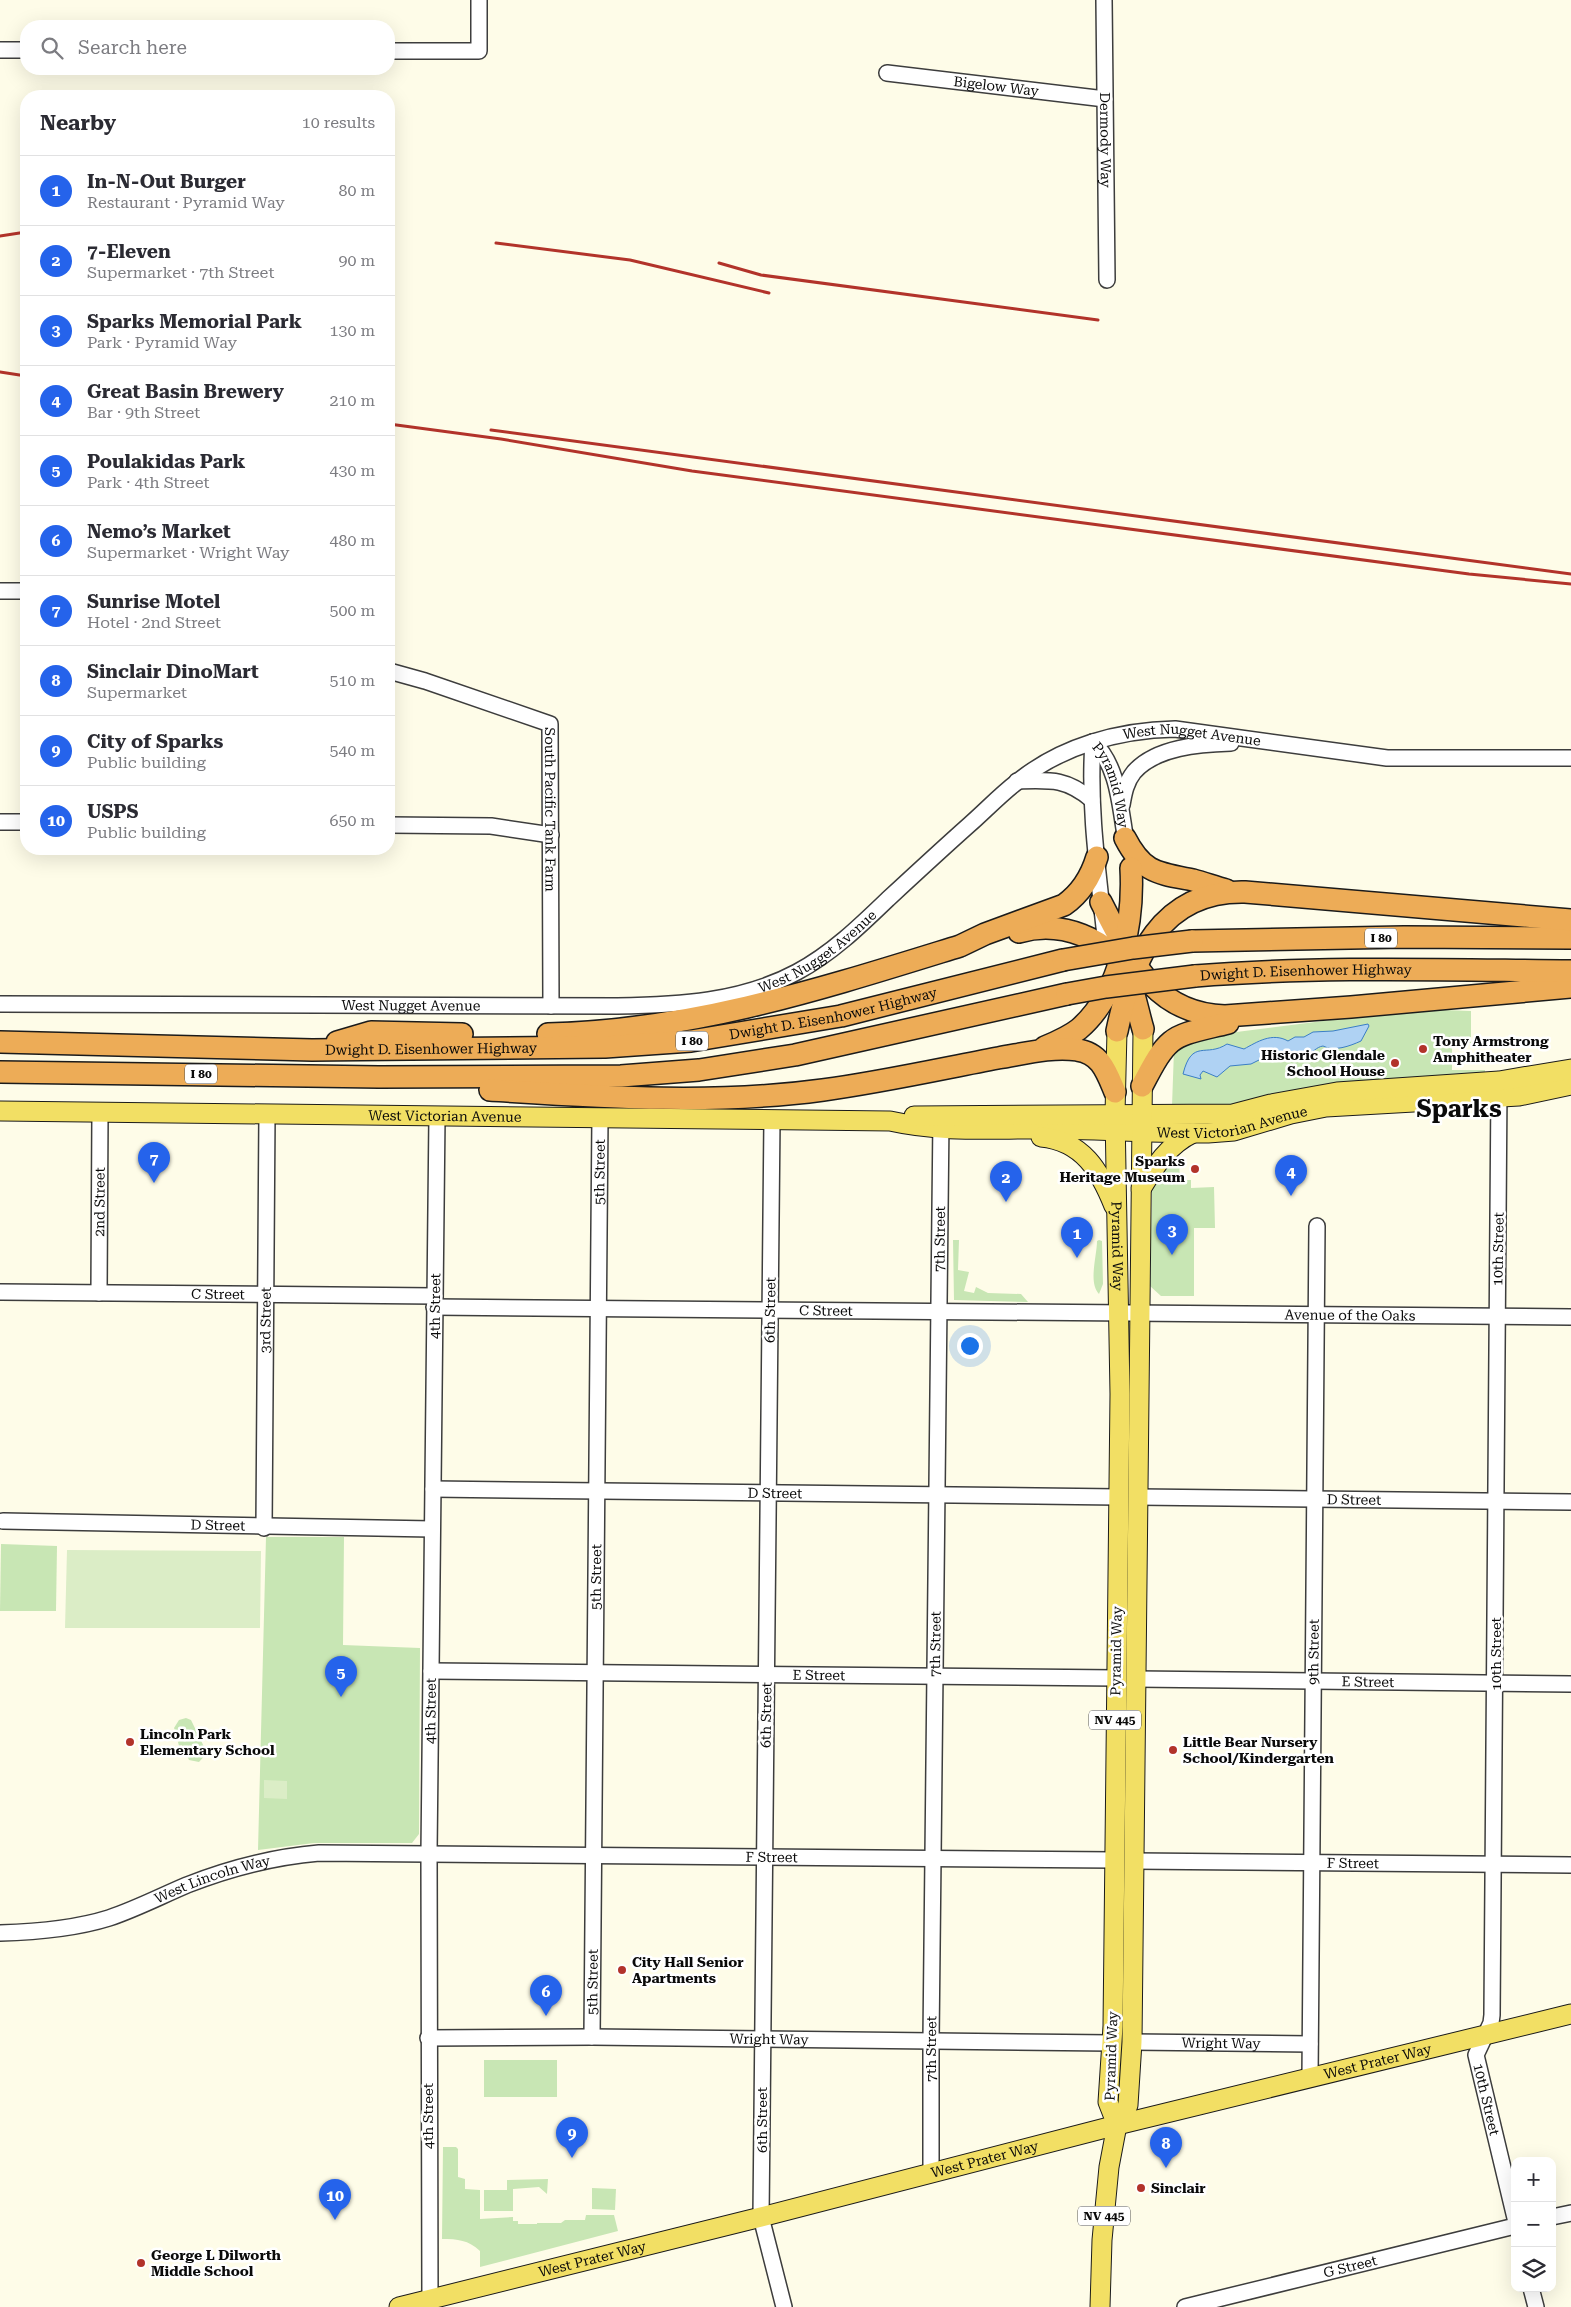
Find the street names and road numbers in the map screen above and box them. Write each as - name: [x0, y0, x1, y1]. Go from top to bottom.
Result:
- street label: Bigelow Way: [953, 73, 1041, 99]
- street label: Dermody Way: [1097, 92, 1114, 189]
- street label: West Nugget Avenue: [1122, 721, 1262, 749]
- street label: South Pacific Tank Farm: [542, 727, 559, 892]
- street label: Pyramid Way: [1089, 739, 1132, 830]
- street label: West Nugget Avenue: [756, 907, 880, 996]
- road number: I 80: [1365, 928, 1397, 948]
- street label: Dwight D. Eisenhower Highway: [1199, 961, 1413, 984]
- street label: Dwight D. Eisenhower Highway: [728, 984, 939, 1043]
- street label: West Nugget Avenue: [341, 997, 481, 1014]
- road number: I 80: [676, 1032, 708, 1050]
- street label: Dwight D. Eisenhower Highway: [325, 1040, 538, 1058]
- road number: I 80: [185, 1064, 217, 1084]
- street label: West Victorian Avenue: [1157, 1103, 1309, 1141]
- street label: West Victorian Avenue: [368, 1107, 522, 1125]
- street label: 5th Street: [591, 1139, 608, 1205]
- street label: 2nd Street: [91, 1167, 108, 1237]
- street label: Pyramid Way: [1109, 1201, 1126, 1292]
- street label: 7th Street: [931, 1206, 948, 1272]
- street label: 10th Street: [1489, 1212, 1507, 1286]
- street label: 4th Street: [427, 1273, 443, 1339]
- street label: 6th Street: [761, 1277, 779, 1343]
- street label: C Street: [191, 1286, 245, 1302]
- street label: 3rd Street: [257, 1287, 274, 1353]
- street label: C Street: [799, 1302, 853, 1319]
- street label: Avenue of the Oaks: [1284, 1306, 1416, 1324]
- street label: D Street: [748, 1485, 802, 1501]
- street label: D Street: [1327, 1491, 1381, 1508]
- street label: D Street: [191, 1517, 245, 1534]
- street label: 5th Street: [588, 1544, 604, 1610]
- street label: Pyramid Way: [1107, 1605, 1125, 1696]
- street label: 7th Street: [927, 1611, 944, 1677]
- street label: 10th Street: [1488, 1617, 1504, 1691]
- street label: 9th Street: [1305, 1619, 1322, 1685]
- street label: E Street: [793, 1667, 845, 1683]
- street label: E Street: [1342, 1673, 1394, 1690]
- street label: 4th Street: [422, 1678, 439, 1744]
- street label: 6th Street: [757, 1682, 775, 1748]
- road number: NV 445: [1089, 1710, 1141, 1730]
- street label: F Street: [745, 1849, 798, 1865]
- street label: West Lincoln Way: [152, 1852, 272, 1906]
- street label: F Street: [1327, 1855, 1379, 1871]
- street label: 5th Street: [584, 1949, 601, 2015]
- street label: Pyramid Way: [1101, 2010, 1121, 2101]
- street label: 7th Street: [923, 2016, 939, 2082]
- street label: Wright Way: [729, 2031, 809, 2048]
- street label: Wright Way: [1181, 2035, 1261, 2051]
- street label: West Prater Way: [1322, 2040, 1434, 2082]
- street label: 10th Street: [1470, 2062, 1503, 2137]
- street label: 4th Street: [420, 2083, 436, 2149]
- street label: 6th Street: [754, 2087, 770, 2153]
- street label: West Prater Way: [929, 2138, 1041, 2181]
- road number: NV 445: [1078, 2206, 1130, 2226]
- street label: West Prater Way: [537, 2238, 648, 2280]
- street label: G Street: [1322, 2252, 1379, 2281]

